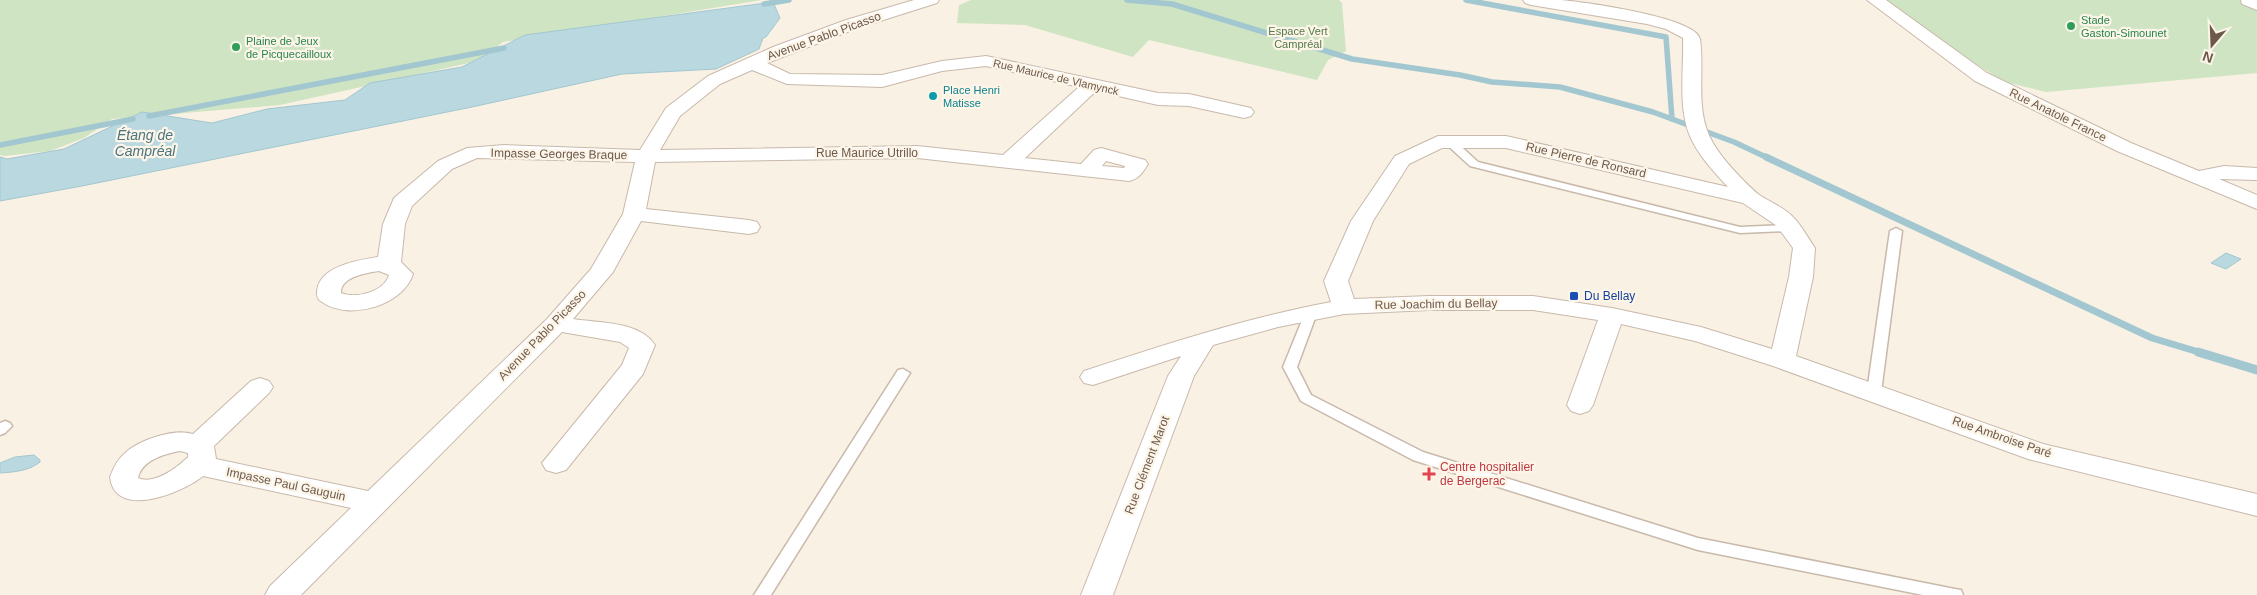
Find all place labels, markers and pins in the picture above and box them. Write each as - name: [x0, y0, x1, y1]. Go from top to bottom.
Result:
- place label: Stade Gaston-Simounet: [2081, 14, 2167, 39]
- marker: Stade Gaston-Simounet: [2065, 20, 2077, 32]
- place label: Plaine de Jeux de Picquecailloux: [246, 35, 332, 60]
- marker: Plaine de Jeux de Picquecailloux: [230, 41, 242, 53]
- place label: Place Henri Matisse: [943, 84, 1000, 109]
- marker: Place Henri Matisse: [927, 90, 939, 102]
- place label: Du Bellay: [1584, 289, 1635, 303]
- marker: Du Bellay: [1568, 290, 1580, 302]
- place label: Centre hospitalier de Bergerac: [1440, 460, 1534, 488]
- marker: Centre hospitalier de Bergerac: [1422, 467, 1436, 481]

